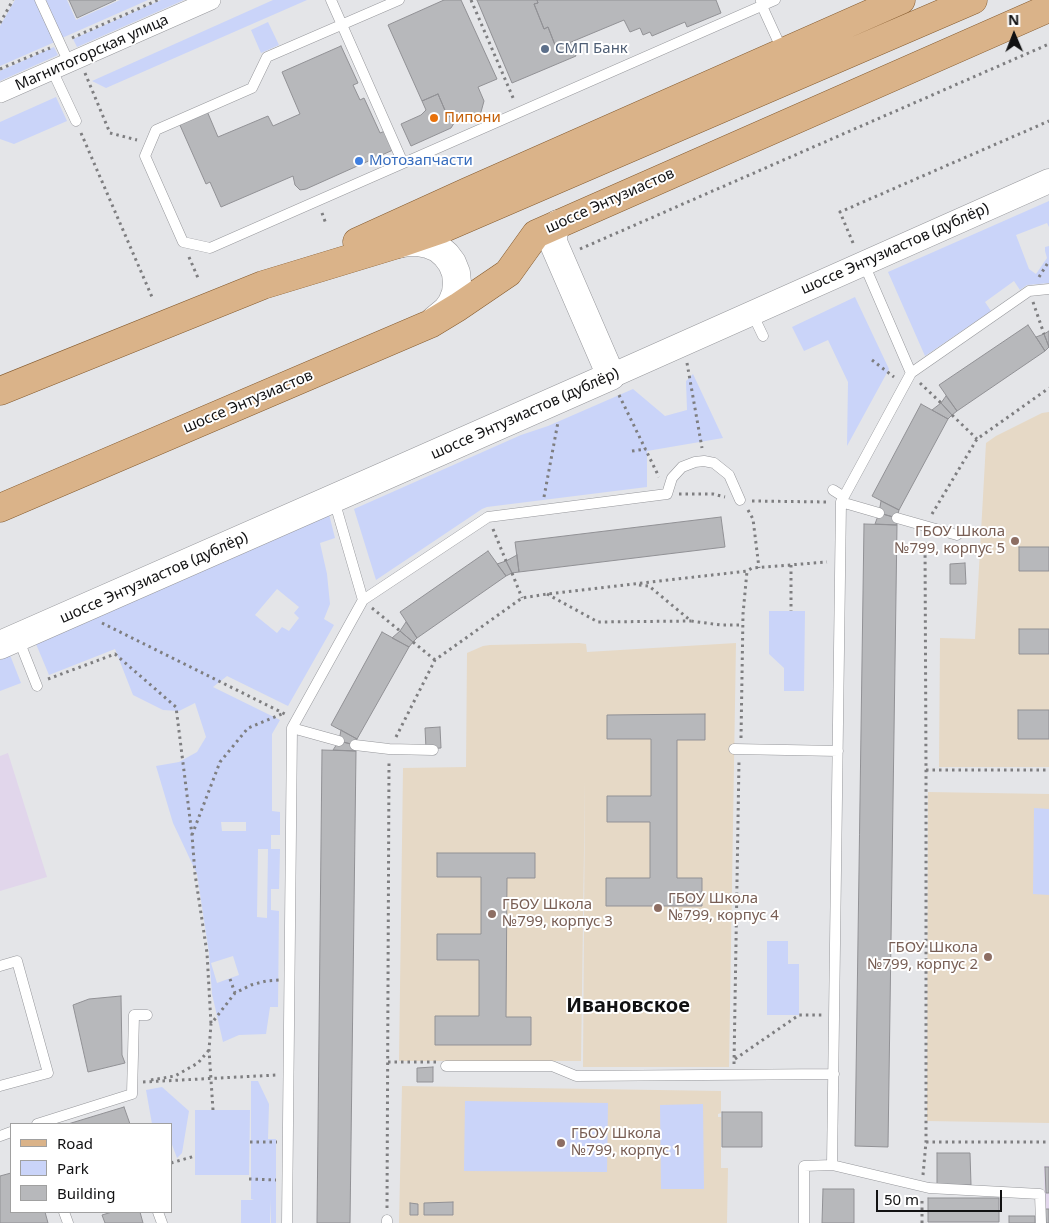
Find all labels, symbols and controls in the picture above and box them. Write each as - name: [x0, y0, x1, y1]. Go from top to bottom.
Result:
- north arrow: [989, 10, 1039, 60]
- text: N: [1008, 10, 1020, 29]
- street label: Магнитогорская улица: [13, 11, 171, 95]
- place label: СМП Банк: [555, 40, 628, 58]
- marker: СМП Банк: [539, 43, 551, 55]
- place label: Пипони: [444, 109, 501, 127]
- marker: Пипони: [428, 112, 440, 124]
- place label: Мотозапчасти: [369, 152, 473, 170]
- marker: Мотозапчасти: [353, 155, 365, 167]
- street label: шоссе Энтузиастов: [543, 164, 677, 238]
- street label: шоссе Энтузиастов (дублёр): [798, 199, 992, 299]
- street label: шоссе Энтузиастов (дублёр): [428, 364, 622, 464]
- street label: шоссе Энтузиастов: [180, 367, 316, 437]
- place label: ГБОУ Школа №799, корпус 5: [894, 523, 1005, 558]
- street label: шоссе Энтузиастов (дублёр): [57, 528, 251, 628]
- marker: ГБОУ Школа №799, корпус 5: [1009, 535, 1021, 547]
- place label: ГБОУ Школа №799, корпус 4: [668, 890, 779, 925]
- place label: ГБОУ Школа №799, корпус 3: [502, 896, 613, 931]
- marker: ГБОУ Школа №799, корпус 4: [652, 902, 664, 914]
- marker: ГБОУ Школа №799, корпус 3: [486, 908, 498, 920]
- place label: ГБОУ Школа №799, корпус 2: [867, 939, 978, 974]
- marker: ГБОУ Школа №799, корпус 2: [982, 951, 994, 963]
- district label: Ивановское: [566, 994, 690, 1018]
- legend: [10, 1123, 172, 1213]
- place label: ГБОУ Школа №799, корпус 1: [571, 1125, 682, 1160]
- text: Road: [57, 1133, 93, 1153]
- marker: ГБОУ Школа №799, корпус 1: [555, 1137, 567, 1149]
- text: Park: [57, 1158, 89, 1178]
- scale bar: [879, 1180, 1005, 1212]
- text: Building: [57, 1183, 115, 1203]
- text: 50 m: [884, 1189, 919, 1209]

